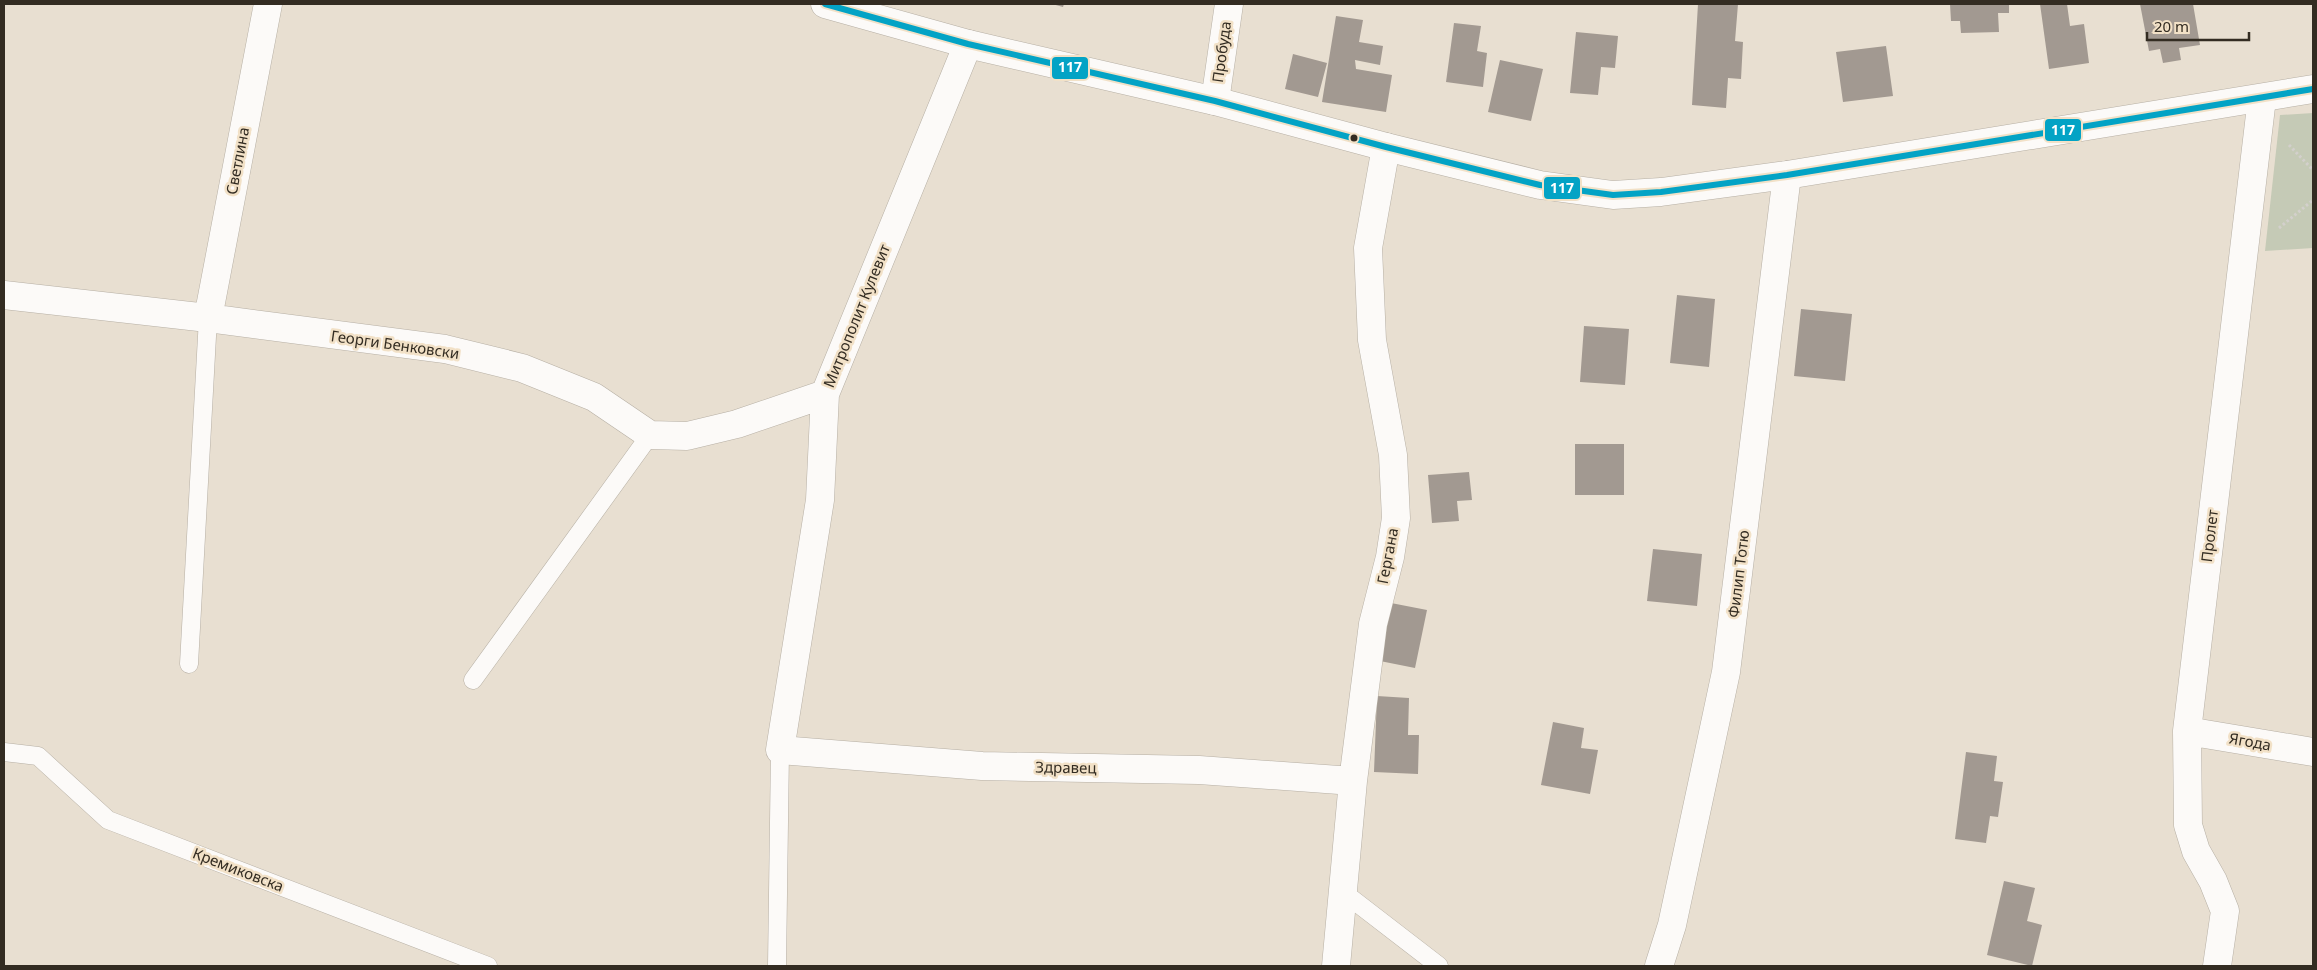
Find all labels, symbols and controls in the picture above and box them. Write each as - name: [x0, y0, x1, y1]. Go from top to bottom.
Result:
- scale bar: [2147, 10, 2250, 42]
- text: 20 m: [2154, 16, 2189, 36]
- street label: Пробуда: [1207, 20, 1235, 84]
- line badge: 117: [1051, 56, 1089, 80]
- text: 117: [1058, 57, 1082, 76]
- line badge: 117: [2044, 118, 2082, 142]
- text: 117: [2051, 120, 2075, 139]
- street label: Светлина: [221, 125, 253, 196]
- unlabelled marker: [1349, 133, 1359, 143]
- line badge: 117: [1543, 176, 1581, 200]
- text: 117: [1550, 178, 1574, 197]
- street label: Митрополит Кулевит: [818, 241, 894, 390]
- street label: Георги Бенковски: [330, 325, 461, 363]
- street label: Пролет: [2196, 508, 2222, 563]
- street label: Гергана: [1372, 526, 1402, 586]
- street label: Филип Тотю: [1723, 529, 1753, 619]
- street label: Ягода: [2228, 728, 2273, 755]
- street label: Здравец: [1035, 756, 1098, 778]
- street label: Кремиковска: [190, 843, 287, 896]

